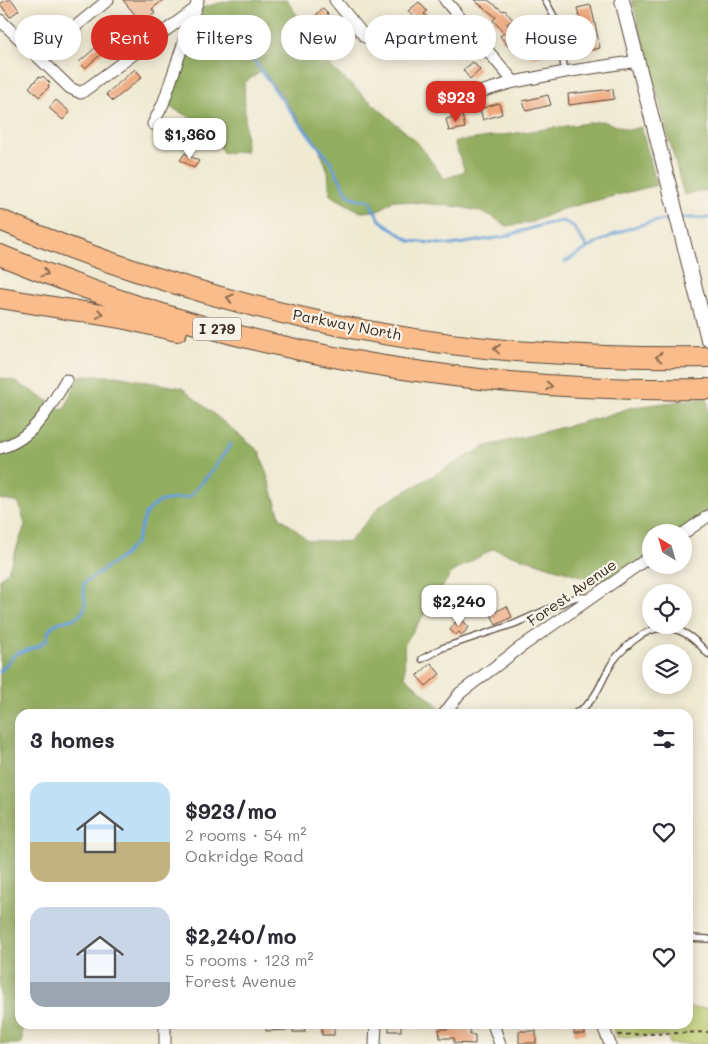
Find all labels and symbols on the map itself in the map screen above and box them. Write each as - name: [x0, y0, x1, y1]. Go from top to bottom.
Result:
- pin: $923: [426, 80, 486, 123]
- pin: $1,360: [149, 118, 231, 160]
- one-way arrow: [41, 267, 49, 277]
- one-way arrow: [226, 294, 234, 304]
- street label: Parkway North: [291, 304, 403, 344]
- one-way arrow: [95, 309, 104, 319]
- road number: I 279: [193, 318, 241, 340]
- one-way arrow: [493, 344, 501, 355]
- one-way arrow: [655, 352, 663, 362]
- one-way arrow: [545, 380, 553, 391]
- north arrow: [642, 524, 692, 574]
- street label: Forest Avenue: [523, 554, 620, 630]
- pin: $2,240: [418, 584, 500, 627]

